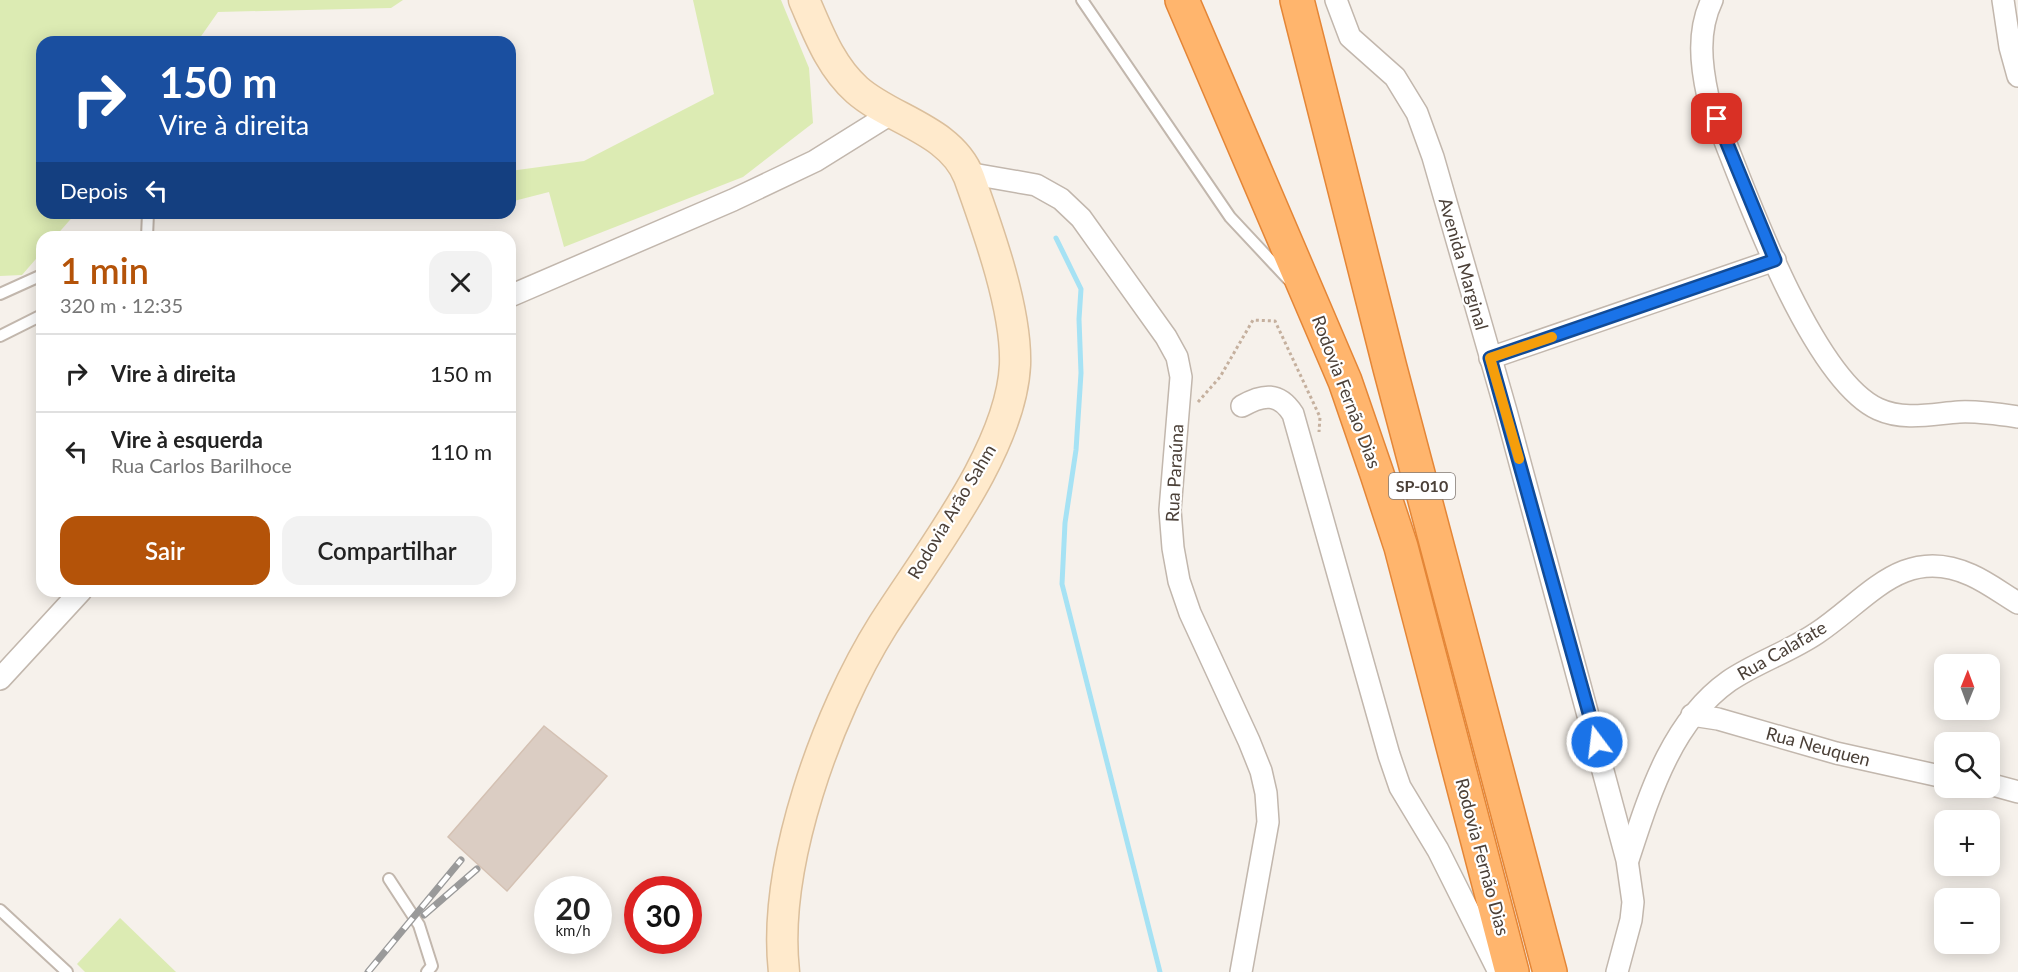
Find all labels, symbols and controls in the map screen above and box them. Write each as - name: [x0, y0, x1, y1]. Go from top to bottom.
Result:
- text: 150 m: [159, 57, 277, 107]
- icon: right: [60, 60, 138, 138]
- pin: [1691, 93, 1742, 144]
- icon: arrive: [1700, 102, 1733, 135]
- text: Vire à direita: [159, 108, 309, 141]
- icon: left: [140, 174, 173, 207]
- text: Depois: [60, 177, 128, 204]
- street label: Avenida Marginal: [1435, 195, 1493, 332]
- text: 1 min: [60, 248, 149, 292]
- button: close: [429, 251, 492, 314]
- text: 320 m · 12:35: [60, 293, 183, 317]
- street label: Rodovia Fernão Dias: [1308, 312, 1386, 471]
- icon: right: [60, 357, 93, 390]
- text: Vire à direita: [111, 360, 236, 387]
- text: 150 m: [430, 360, 492, 387]
- street label: Rua Paraúna: [1160, 423, 1188, 523]
- text: Vire à esquerda: [111, 426, 263, 453]
- icon: left: [60, 435, 93, 468]
- text: 110 m: [430, 438, 492, 465]
- street label: Rodovia Arão Sahm: [902, 440, 1000, 583]
- text: Rua Carlos Barilhoce: [111, 453, 292, 477]
- road number: SP-010: [1389, 473, 1455, 499]
- button: Sair: [60, 516, 270, 585]
- button: Compartilhar: [282, 516, 492, 585]
- street label: Rua Calafate: [1733, 616, 1830, 685]
- north arrow: [1934, 654, 2000, 720]
- map controls: [1934, 654, 2000, 954]
- position arrow: [1565, 710, 1629, 774]
- street label: Rua Neuquen: [1764, 722, 1873, 771]
- button: search: [1934, 732, 2000, 798]
- street label: Rodovia Fernão Dias: [1451, 776, 1515, 938]
- button: +: [1934, 810, 2000, 876]
- speed limit sign: 30: [624, 876, 702, 954]
- button: −: [1934, 888, 2000, 954]
- text: 20: [556, 890, 590, 926]
- text: km/h: [555, 921, 591, 939]

